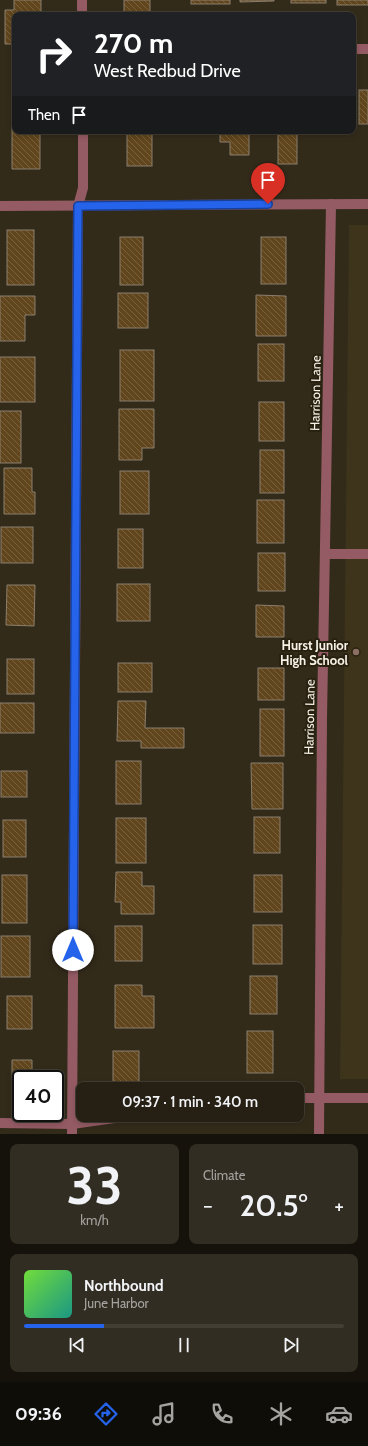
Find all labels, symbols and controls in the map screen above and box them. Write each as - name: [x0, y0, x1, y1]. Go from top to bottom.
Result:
- text: 270 m: [94, 26, 173, 60]
- icon: right: [28, 28, 80, 80]
- text: West Redbud Drive: [94, 60, 241, 82]
- icon: arrive: [68, 104, 90, 126]
- text: Then: [28, 106, 60, 124]
- pin: [251, 163, 285, 204]
- icon: arrive: [257, 169, 279, 191]
- street label: Harrison Lane: [306, 355, 324, 431]
- place label: Hurst Junior High School: [280, 637, 349, 668]
- marker: Hurst Junior High School: [351, 647, 361, 657]
- street label: Harrison Lane: [300, 679, 318, 755]
- position arrow: [52, 929, 94, 971]
- speed limit sign: 40: [12, 1070, 64, 1122]
- text: 09:37 · 1 min · 340 m: [122, 1093, 258, 1111]
- text: 33: [66, 1154, 123, 1217]
- text: Climate: [203, 1167, 245, 1183]
- text: 20.5°: [240, 1187, 307, 1224]
- text: −: [203, 1192, 213, 1219]
- text: +: [334, 1192, 344, 1219]
- text: km/h: [80, 1212, 109, 1228]
- text: Northbound: [84, 1277, 164, 1295]
- text: June Harbor: [84, 1295, 149, 1311]
- icon: previous: [66, 1334, 88, 1356]
- icon: pause: [173, 1334, 195, 1356]
- icon: next: [280, 1334, 302, 1356]
- icon: directions: [92, 1400, 120, 1428]
- icon: music: [150, 1400, 178, 1428]
- icon: phone: [208, 1400, 236, 1428]
- icon: climate: [267, 1400, 295, 1428]
- icon: car: [325, 1400, 353, 1428]
- text: 09:36: [15, 1403, 62, 1425]

